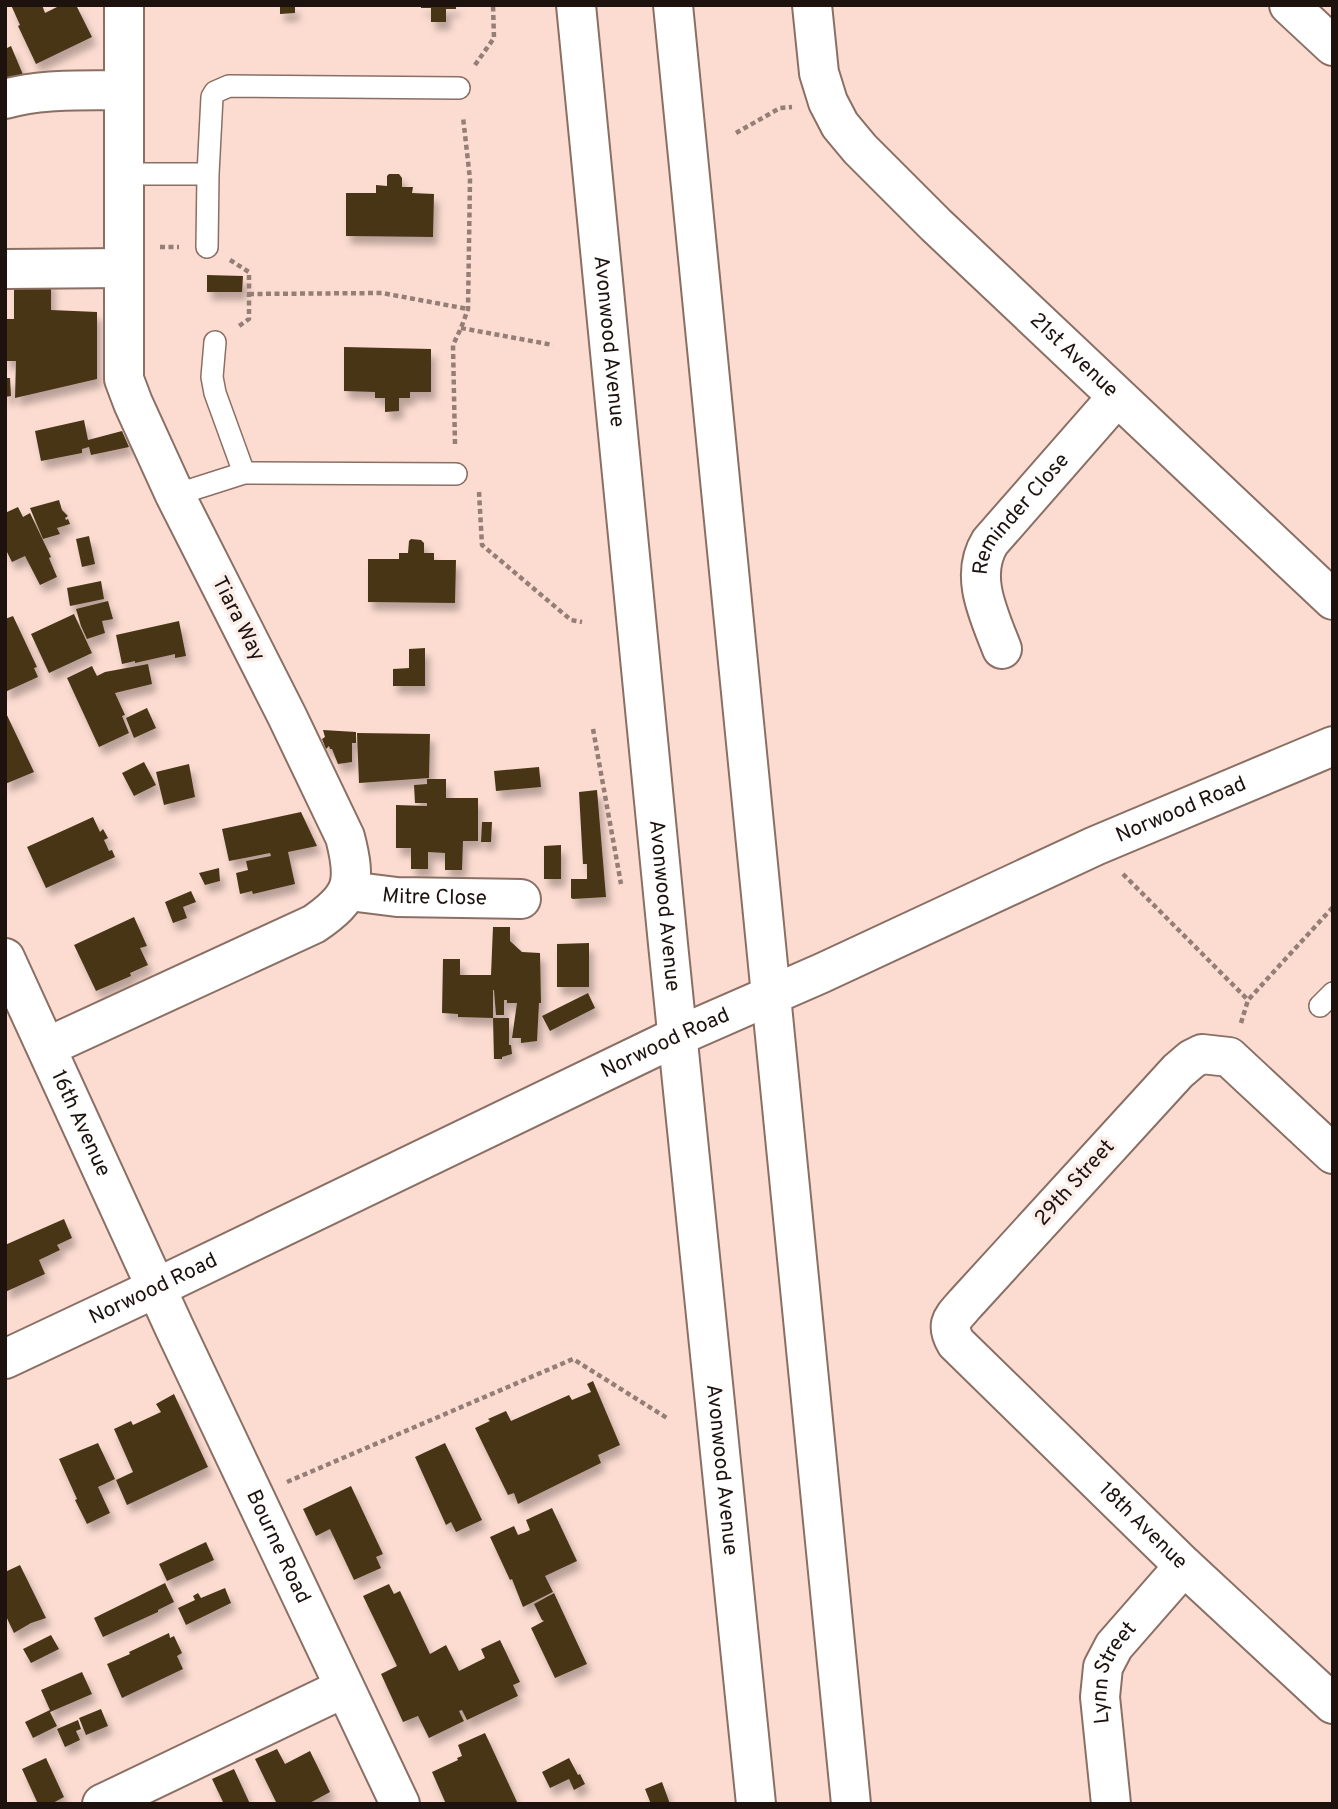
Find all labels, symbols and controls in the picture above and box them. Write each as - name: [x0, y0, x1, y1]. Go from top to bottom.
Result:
- street label: Avonwood Avenue: [587, 254, 631, 428]
- street label: 21st Avenue: [1024, 307, 1124, 404]
- street label: Reminder Close: [967, 447, 1075, 576]
- street label: Tiara Way: [205, 572, 271, 666]
- street label: Norwood Road: [1112, 770, 1250, 849]
- street label: Avonwood Avenue: [642, 819, 686, 993]
- street label: Mitre Close: [381, 882, 487, 912]
- street label: Norwood Road: [596, 1002, 734, 1085]
- street label: 16th Avenue: [45, 1066, 117, 1181]
- street label: 29th Street: [1029, 1134, 1121, 1232]
- street label: Norwood Road: [85, 1247, 222, 1331]
- street label: Avonwood Avenue: [700, 1383, 744, 1557]
- street label: 18th Avenue: [1093, 1476, 1193, 1575]
- street label: Bourne Road: [240, 1485, 317, 1608]
- street label: Lynn Street: [1086, 1616, 1143, 1725]

